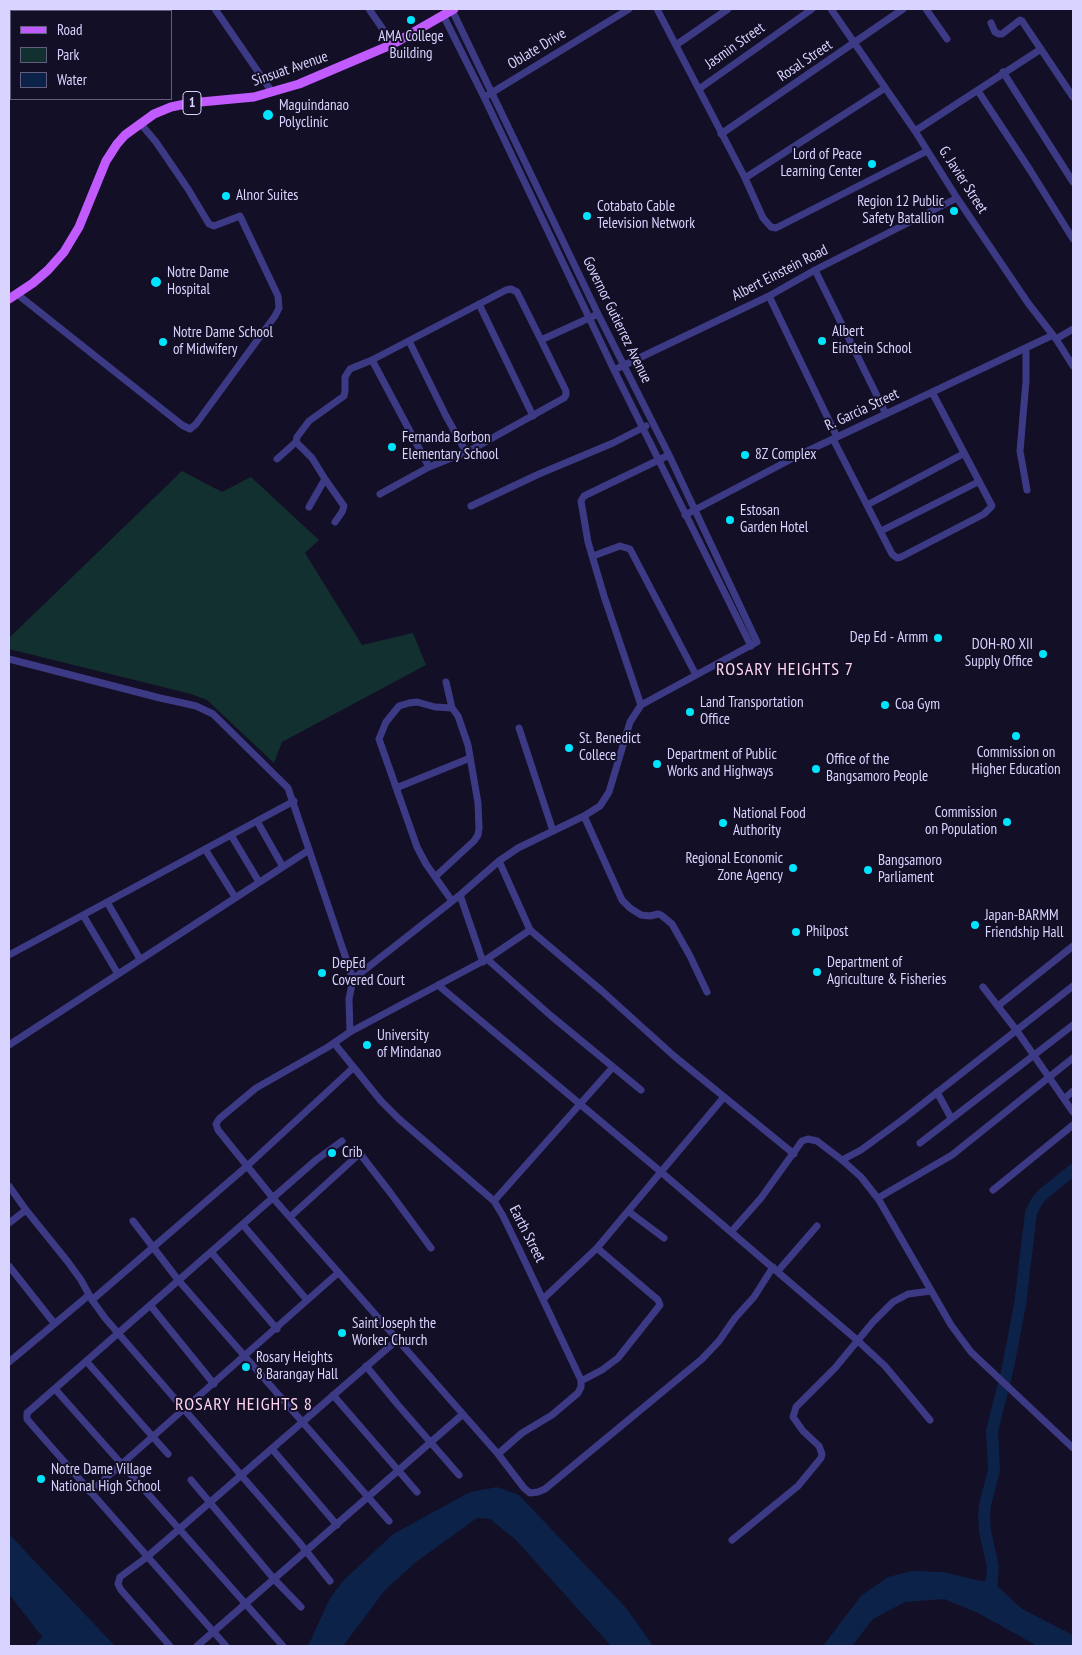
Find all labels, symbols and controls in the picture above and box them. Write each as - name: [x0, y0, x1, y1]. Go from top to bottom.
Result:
- legend: [10, 10, 172, 100]
- marker: AMA College Building: [405, 14, 417, 26]
- street label: Jasmin Street: [702, 19, 768, 73]
- text: Road: [57, 20, 83, 39]
- street label: Oblate Drive: [505, 25, 569, 73]
- place label: AMA College Building: [378, 28, 444, 63]
- street label: Rosal Street: [774, 36, 836, 86]
- text: Park: [57, 45, 79, 64]
- street label: Sinsuat Avenue: [250, 48, 330, 90]
- text: Water: [57, 70, 87, 89]
- road number: 1: [183, 92, 201, 115]
- place label: Maguindanao Polyclinic: [279, 97, 349, 132]
- marker: Maguindanao Polyclinic: [261, 108, 275, 122]
- street label: G. Javier Street: [935, 143, 991, 217]
- place label: Lord of Peace Learning Center: [781, 146, 862, 181]
- marker: Lord of Peace Learning Center: [866, 158, 878, 170]
- place label: Alnor Suites: [236, 187, 298, 205]
- marker: Alnor Suites: [220, 190, 232, 202]
- place label: Region 12 Public Safety Batallion: [857, 193, 944, 228]
- place label: Cotabato Cable Television Network: [597, 198, 695, 233]
- marker: Region 12 Public Safety Batallion: [948, 205, 960, 217]
- marker: Cotabato Cable Television Network: [581, 210, 593, 222]
- street label: Albert Einstein Road: [729, 241, 831, 305]
- street label: Governor Gutierrez Avenue: [579, 254, 655, 386]
- place label: Notre Dame Hospital: [167, 264, 229, 299]
- marker: Notre Dame Hospital: [149, 275, 163, 289]
- place label: Albert Einstein School: [832, 323, 911, 358]
- place label: Notre Dame School of Midwifery: [173, 324, 273, 359]
- marker: Albert Einstein School: [816, 335, 828, 347]
- marker: Notre Dame School of Midwifery: [157, 336, 169, 348]
- street label: R. Garcia Street: [822, 385, 902, 435]
- place label: Fernanda Borbon Elementary School: [402, 429, 499, 464]
- marker: Fernanda Borbon Elementary School: [386, 441, 398, 453]
- place label: 8Z Complex: [755, 446, 816, 464]
- marker: 8Z Complex: [739, 449, 751, 461]
- place label: Estosan Garden Hotel: [740, 502, 808, 537]
- marker: Estosan Garden Hotel: [724, 514, 736, 526]
- place label: Dep Ed - Armm: [850, 629, 928, 647]
- marker: Dep Ed - Armm: [932, 632, 944, 644]
- place label: DOH-RO XII Supply Office: [965, 636, 1033, 671]
- marker: DOH-RO XII Supply Office: [1037, 648, 1049, 660]
- district label: ROSARY HEIGHTS 7: [714, 659, 856, 681]
- place label: Land Transportation Office: [700, 694, 804, 729]
- place label: Coa Gym: [895, 696, 940, 714]
- marker: Coa Gym: [879, 699, 891, 711]
- marker: Land Transportation Office: [684, 706, 696, 718]
- place label: St. Benedict Collece: [579, 730, 641, 765]
- marker: Commission on Higher Education: [1010, 730, 1022, 742]
- marker: St. Benedict Collece: [563, 742, 575, 754]
- place label: Commission on Higher Education: [971, 744, 1061, 779]
- place label: Department of Public Works and Highways: [667, 746, 777, 781]
- place label: Office of the Bangsamoro People: [826, 751, 928, 786]
- marker: Department of Public Works and Highways: [651, 758, 663, 770]
- marker: Office of the Bangsamoro People: [810, 763, 822, 775]
- place label: Commission on Population: [925, 804, 997, 839]
- place label: National Food Authority: [733, 805, 806, 840]
- marker: Commission on Population: [1001, 816, 1013, 828]
- marker: National Food Authority: [717, 817, 729, 829]
- place label: Regional Economic Zone Agency: [685, 850, 783, 885]
- place label: Bangsamoro Parliament: [878, 852, 942, 887]
- marker: Regional Economic Zone Agency: [787, 862, 799, 874]
- marker: Bangsamoro Parliament: [862, 864, 874, 876]
- place label: Japan-BARMM Friendship Hall: [985, 907, 1063, 942]
- marker: Japan-BARMM Friendship Hall: [969, 919, 981, 931]
- place label: Philpost: [806, 923, 848, 941]
- marker: Philpost: [790, 926, 802, 938]
- place label: Department of Agriculture & Fisheries: [827, 954, 946, 989]
- place label: DepEd Covered Court: [332, 955, 405, 990]
- marker: Department of Agriculture & Fisheries: [811, 966, 823, 978]
- marker: DepEd Covered Court: [316, 967, 328, 979]
- place label: University of Mindanao: [377, 1027, 441, 1062]
- marker: University of Mindanao: [361, 1039, 373, 1051]
- place label: Crib: [342, 1144, 363, 1162]
- marker: Crib: [326, 1147, 338, 1159]
- street label: Earth Street: [505, 1202, 549, 1266]
- place label: Saint Joseph the Worker Church: [352, 1315, 436, 1350]
- marker: Saint Joseph the Worker Church: [336, 1327, 348, 1339]
- place label: Rosary Heights 8 Barangay Hall: [256, 1349, 338, 1384]
- marker: Rosary Heights 8 Barangay Hall: [240, 1361, 252, 1373]
- district label: ROSARY HEIGHTS 8: [173, 1394, 315, 1416]
- place label: Notre Dame Village National High School: [51, 1461, 161, 1496]
- marker: Notre Dame Village National High School: [35, 1473, 47, 1485]

